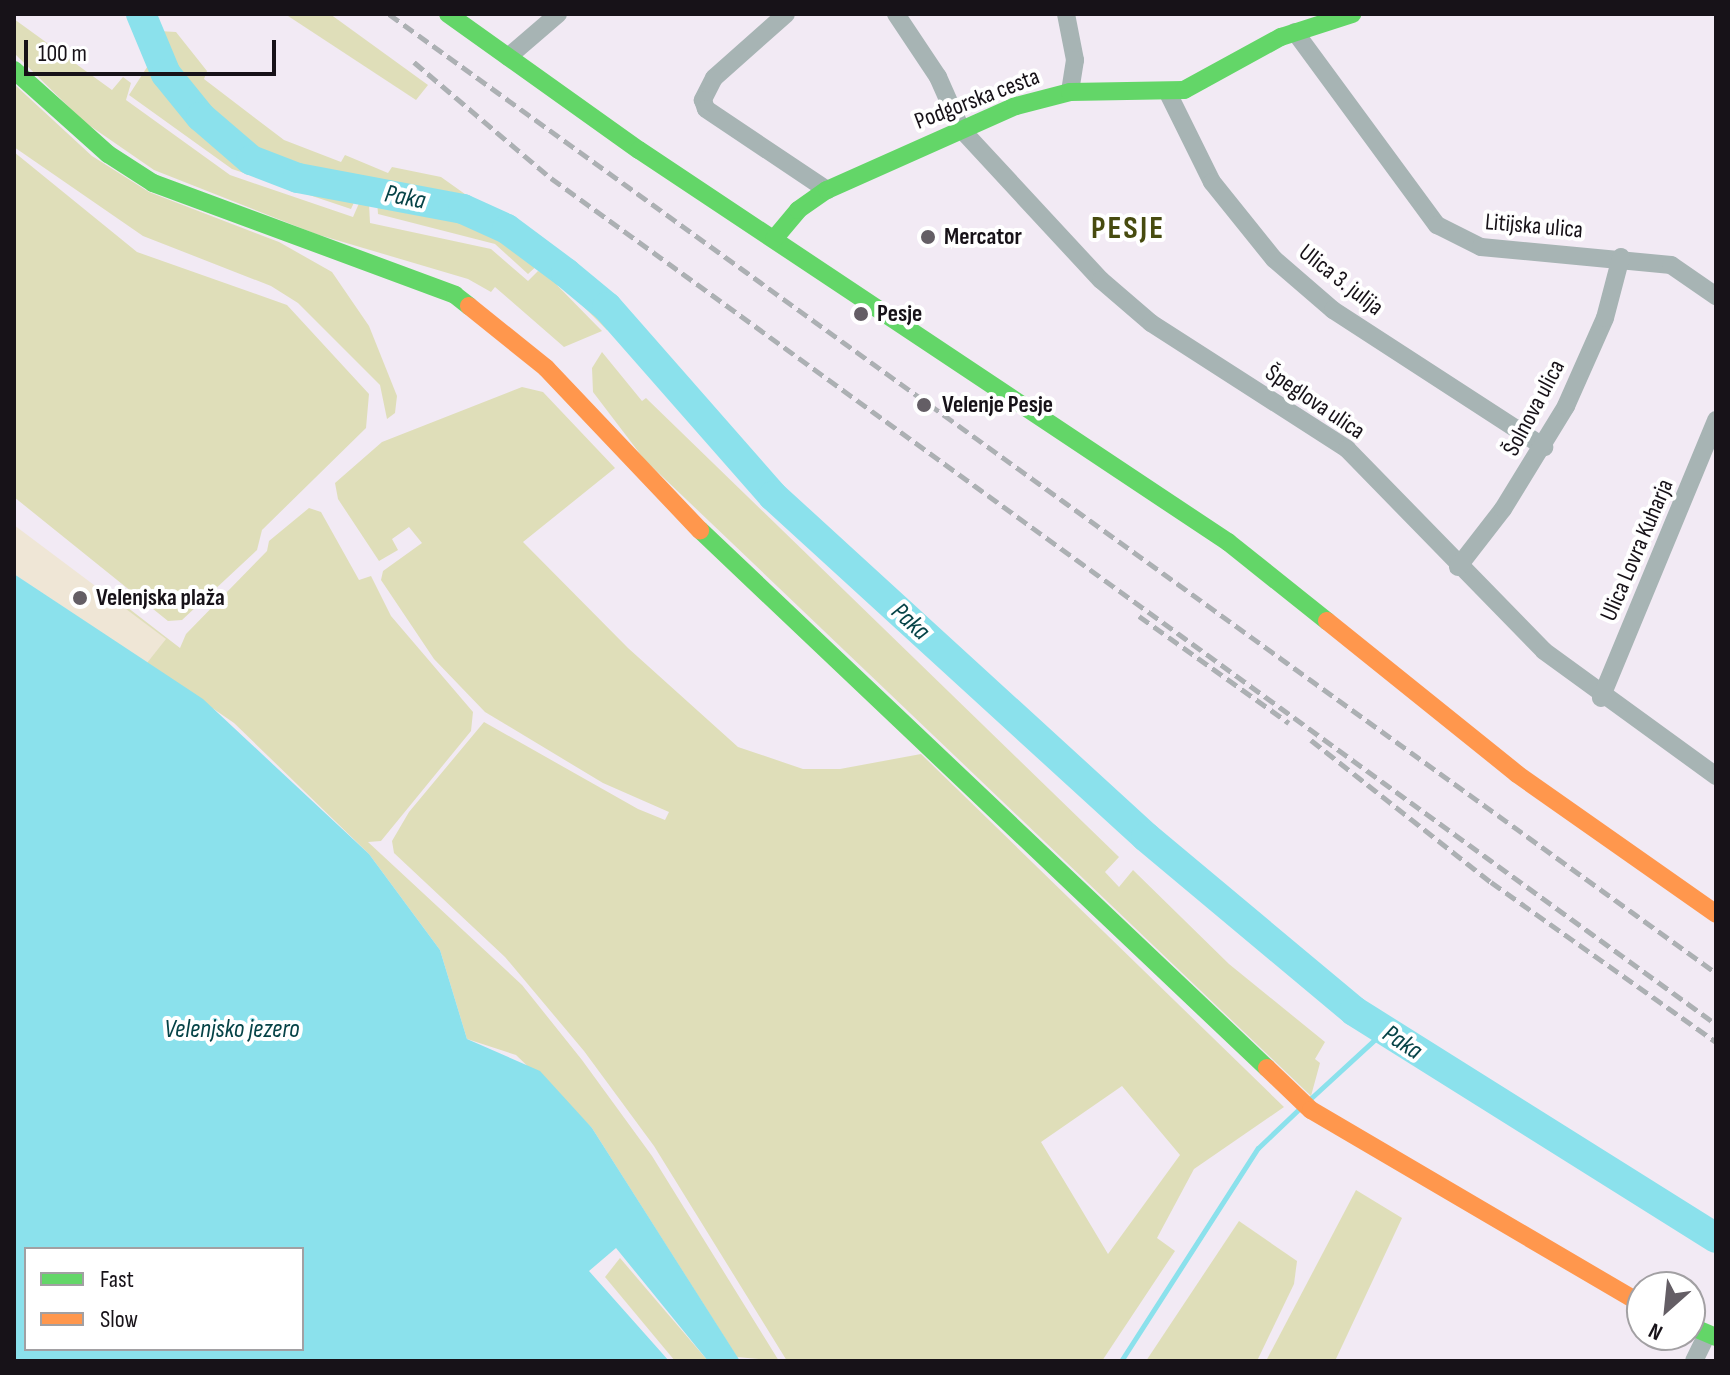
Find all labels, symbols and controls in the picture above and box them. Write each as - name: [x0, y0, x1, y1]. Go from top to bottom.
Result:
- scale bar: [28, 24, 280, 74]
- text: 100 m: [38, 39, 87, 68]
- street label: Podgorska cesta: [911, 62, 1043, 136]
- water label: Paka: [382, 179, 428, 217]
- street label: Litijska ulica: [1484, 207, 1584, 245]
- district label: PESJE: [1091, 210, 1165, 248]
- place label: Mercator: [944, 223, 1022, 251]
- marker: Mercator: [919, 228, 937, 246]
- street label: Ulica 3. julija: [1293, 238, 1389, 322]
- place label: Pesje: [877, 300, 922, 328]
- marker: Pesje: [852, 305, 870, 323]
- street label: Šolnova ulica: [1497, 355, 1571, 461]
- street label: Špeglova ulica: [1260, 358, 1370, 446]
- place label: Velenje Pesje: [942, 391, 1053, 419]
- marker: Velenje Pesje: [913, 394, 935, 416]
- street label: Ulica Lovra Kuharja: [1594, 475, 1680, 625]
- place label: Velenjska plaža: [96, 584, 225, 612]
- marker: Velenjska plaža: [71, 589, 89, 607]
- water label: Paka: [884, 597, 936, 647]
- water label: Velenjsko jezero: [164, 1014, 300, 1046]
- water label: Paka: [1376, 1019, 1428, 1067]
- legend: [24, 1247, 304, 1351]
- text: Fast: [100, 1265, 134, 1294]
- north arrow: [1626, 1271, 1706, 1351]
- text: Slow: [100, 1305, 138, 1334]
- text: N: [1644, 1316, 1667, 1346]

